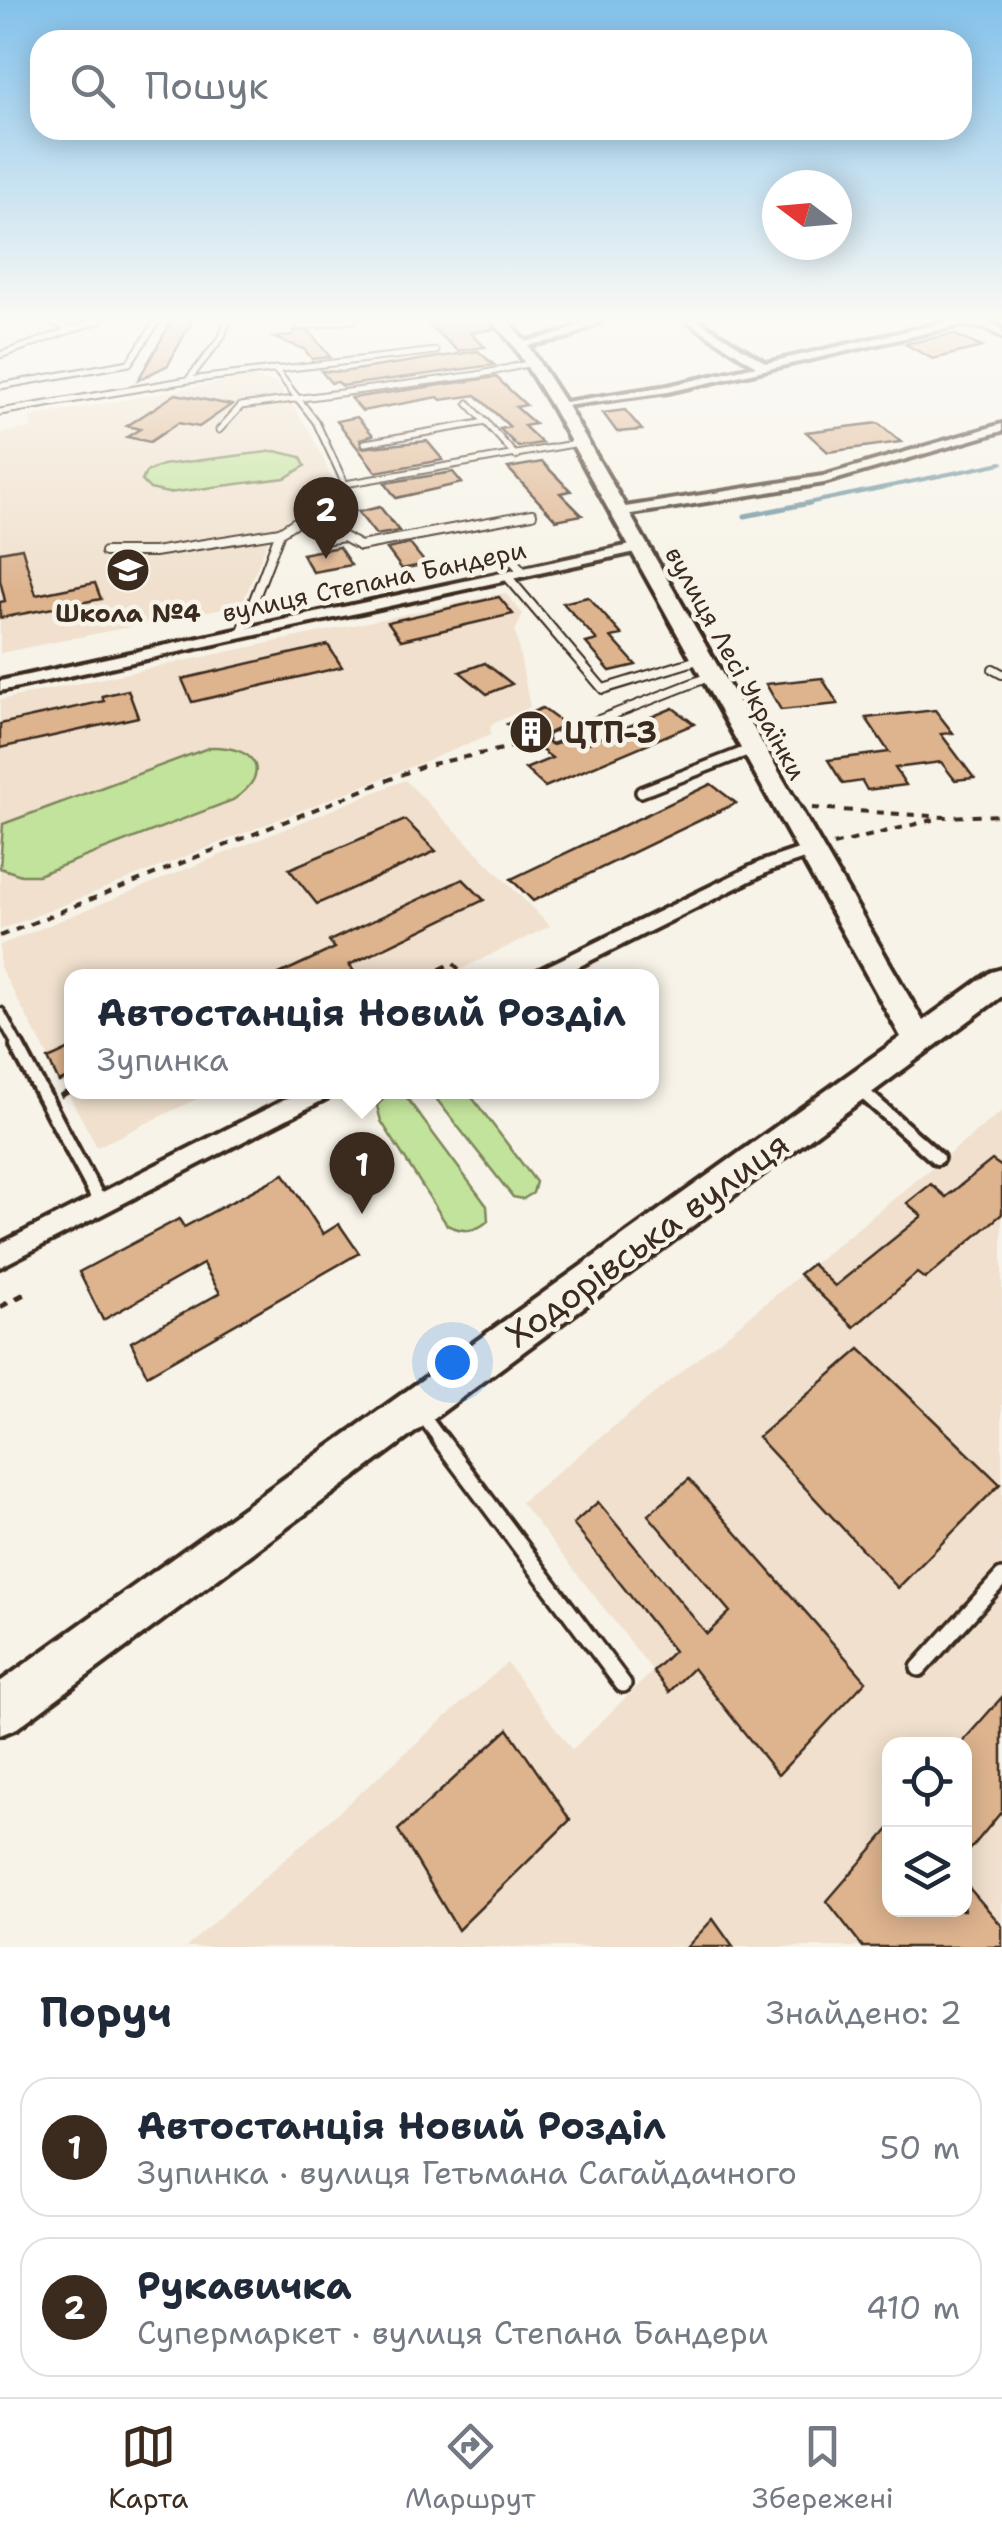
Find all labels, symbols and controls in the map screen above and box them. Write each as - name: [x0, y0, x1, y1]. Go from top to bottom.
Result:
- search box: [30, 30, 972, 140]
- icon: search: [65, 58, 120, 113]
- text: Пошук: [145, 60, 268, 111]
- north arrow: [762, 170, 852, 260]
- pin: 2: [294, 476, 358, 559]
- street label: вулиця Степана Бандери: [219, 532, 529, 630]
- street label: вулиця Лесі Українки: [658, 540, 814, 786]
- school or university icon: Школа №4: [105, 547, 151, 593]
- place label: Школа №4: [55, 596, 201, 630]
- building icon: ЦТП-3: [508, 709, 554, 755]
- place label: ЦТП-3: [564, 712, 657, 753]
- popup: [64, 969, 659, 1099]
- text: Автостанція Новий Розділ: [97, 987, 626, 1038]
- text: Зупинка: [97, 1038, 229, 1081]
- street label: Ходорівська вулиця: [496, 1120, 798, 1358]
- pin: 1: [330, 1132, 394, 1214]
- your location: [427, 1337, 478, 1388]
- map controls: [882, 1737, 972, 1917]
- button: locate: [882, 1737, 972, 1827]
- button: layers: [882, 1827, 972, 1917]
- text: Поруч: [40, 1984, 172, 2040]
- text: Знайдено: 2: [766, 1991, 962, 2034]
- text: Автостанція Новий Розділ: [137, 2100, 666, 2151]
- text: 1: [67, 2126, 82, 2169]
- text: 50 m: [880, 2126, 960, 2169]
- text: Зупинка · вулиця Гетьмана Сагайдачного: [137, 2151, 797, 2194]
- text: Рукавичка: [137, 2260, 352, 2311]
- text: 2: [63, 2286, 86, 2329]
- text: 410 m: [866, 2286, 960, 2329]
- text: Супермаркет · вулиця Степана Бандери: [137, 2311, 768, 2354]
- tab: Карта: [108, 2419, 188, 2517]
- tab: Маршрут: [405, 2419, 536, 2517]
- tab: Збережені: [752, 2419, 894, 2517]

